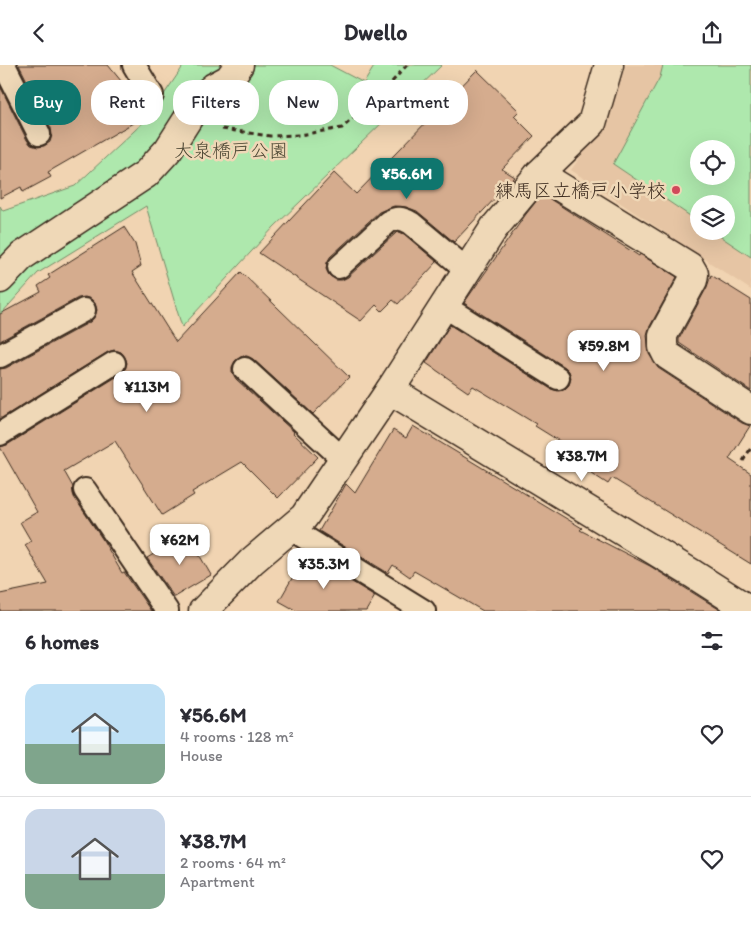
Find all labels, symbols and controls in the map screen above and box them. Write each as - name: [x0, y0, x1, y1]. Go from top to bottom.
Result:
- icon: back: [25, 19, 53, 47]
- text: Dwello: [344, 19, 407, 46]
- icon: share: [698, 19, 726, 47]
- chip: Buy: [15, 80, 81, 125]
- chip: Rent: [91, 80, 163, 125]
- chip: Filters: [173, 80, 259, 125]
- chip: New: [269, 80, 338, 125]
- chip: Apartment: [348, 80, 468, 125]
- park label: 大泉橋戸公園: [174, 139, 288, 162]
- map controls: [690, 140, 735, 240]
- button: locate: [690, 140, 735, 185]
- pin: ¥56.6M: [366, 157, 448, 200]
- text: ¥56.6M: [382, 164, 432, 183]
- place label: 練馬区立橋戸小学校: [495, 179, 666, 202]
- marker: 練馬区立橋戸小学校: [670, 184, 682, 196]
- button: layers: [690, 195, 735, 240]
- pin: ¥59.8M: [563, 329, 645, 372]
- text: ¥59.8M: [578, 336, 630, 355]
- pin: ¥113M: [112, 371, 182, 413]
- text: ¥113M: [124, 377, 170, 396]
- pin: ¥38.7M: [541, 439, 623, 482]
- text: ¥38.7M: [557, 446, 607, 465]
- pin: ¥62M: [150, 523, 210, 566]
- text: ¥62M: [161, 530, 199, 549]
- pin: ¥35.3M: [283, 547, 365, 590]
- text: ¥35.3M: [298, 554, 350, 573]
- icon: filters: [698, 627, 726, 655]
- text: 6 homes: [25, 629, 99, 654]
- text: ¥56.6M: [180, 702, 247, 727]
- icon: home: [65, 704, 125, 764]
- icon: heart: [698, 720, 726, 748]
- text: 4 rooms · 128 m²: [180, 727, 294, 746]
- text: House: [180, 746, 223, 765]
- text: ¥38.7M: [180, 828, 247, 853]
- icon: home: [65, 829, 125, 889]
- icon: heart: [698, 845, 726, 873]
- text: 2 rooms · 64 m²: [180, 853, 286, 872]
- text: Apartment: [180, 872, 255, 891]

